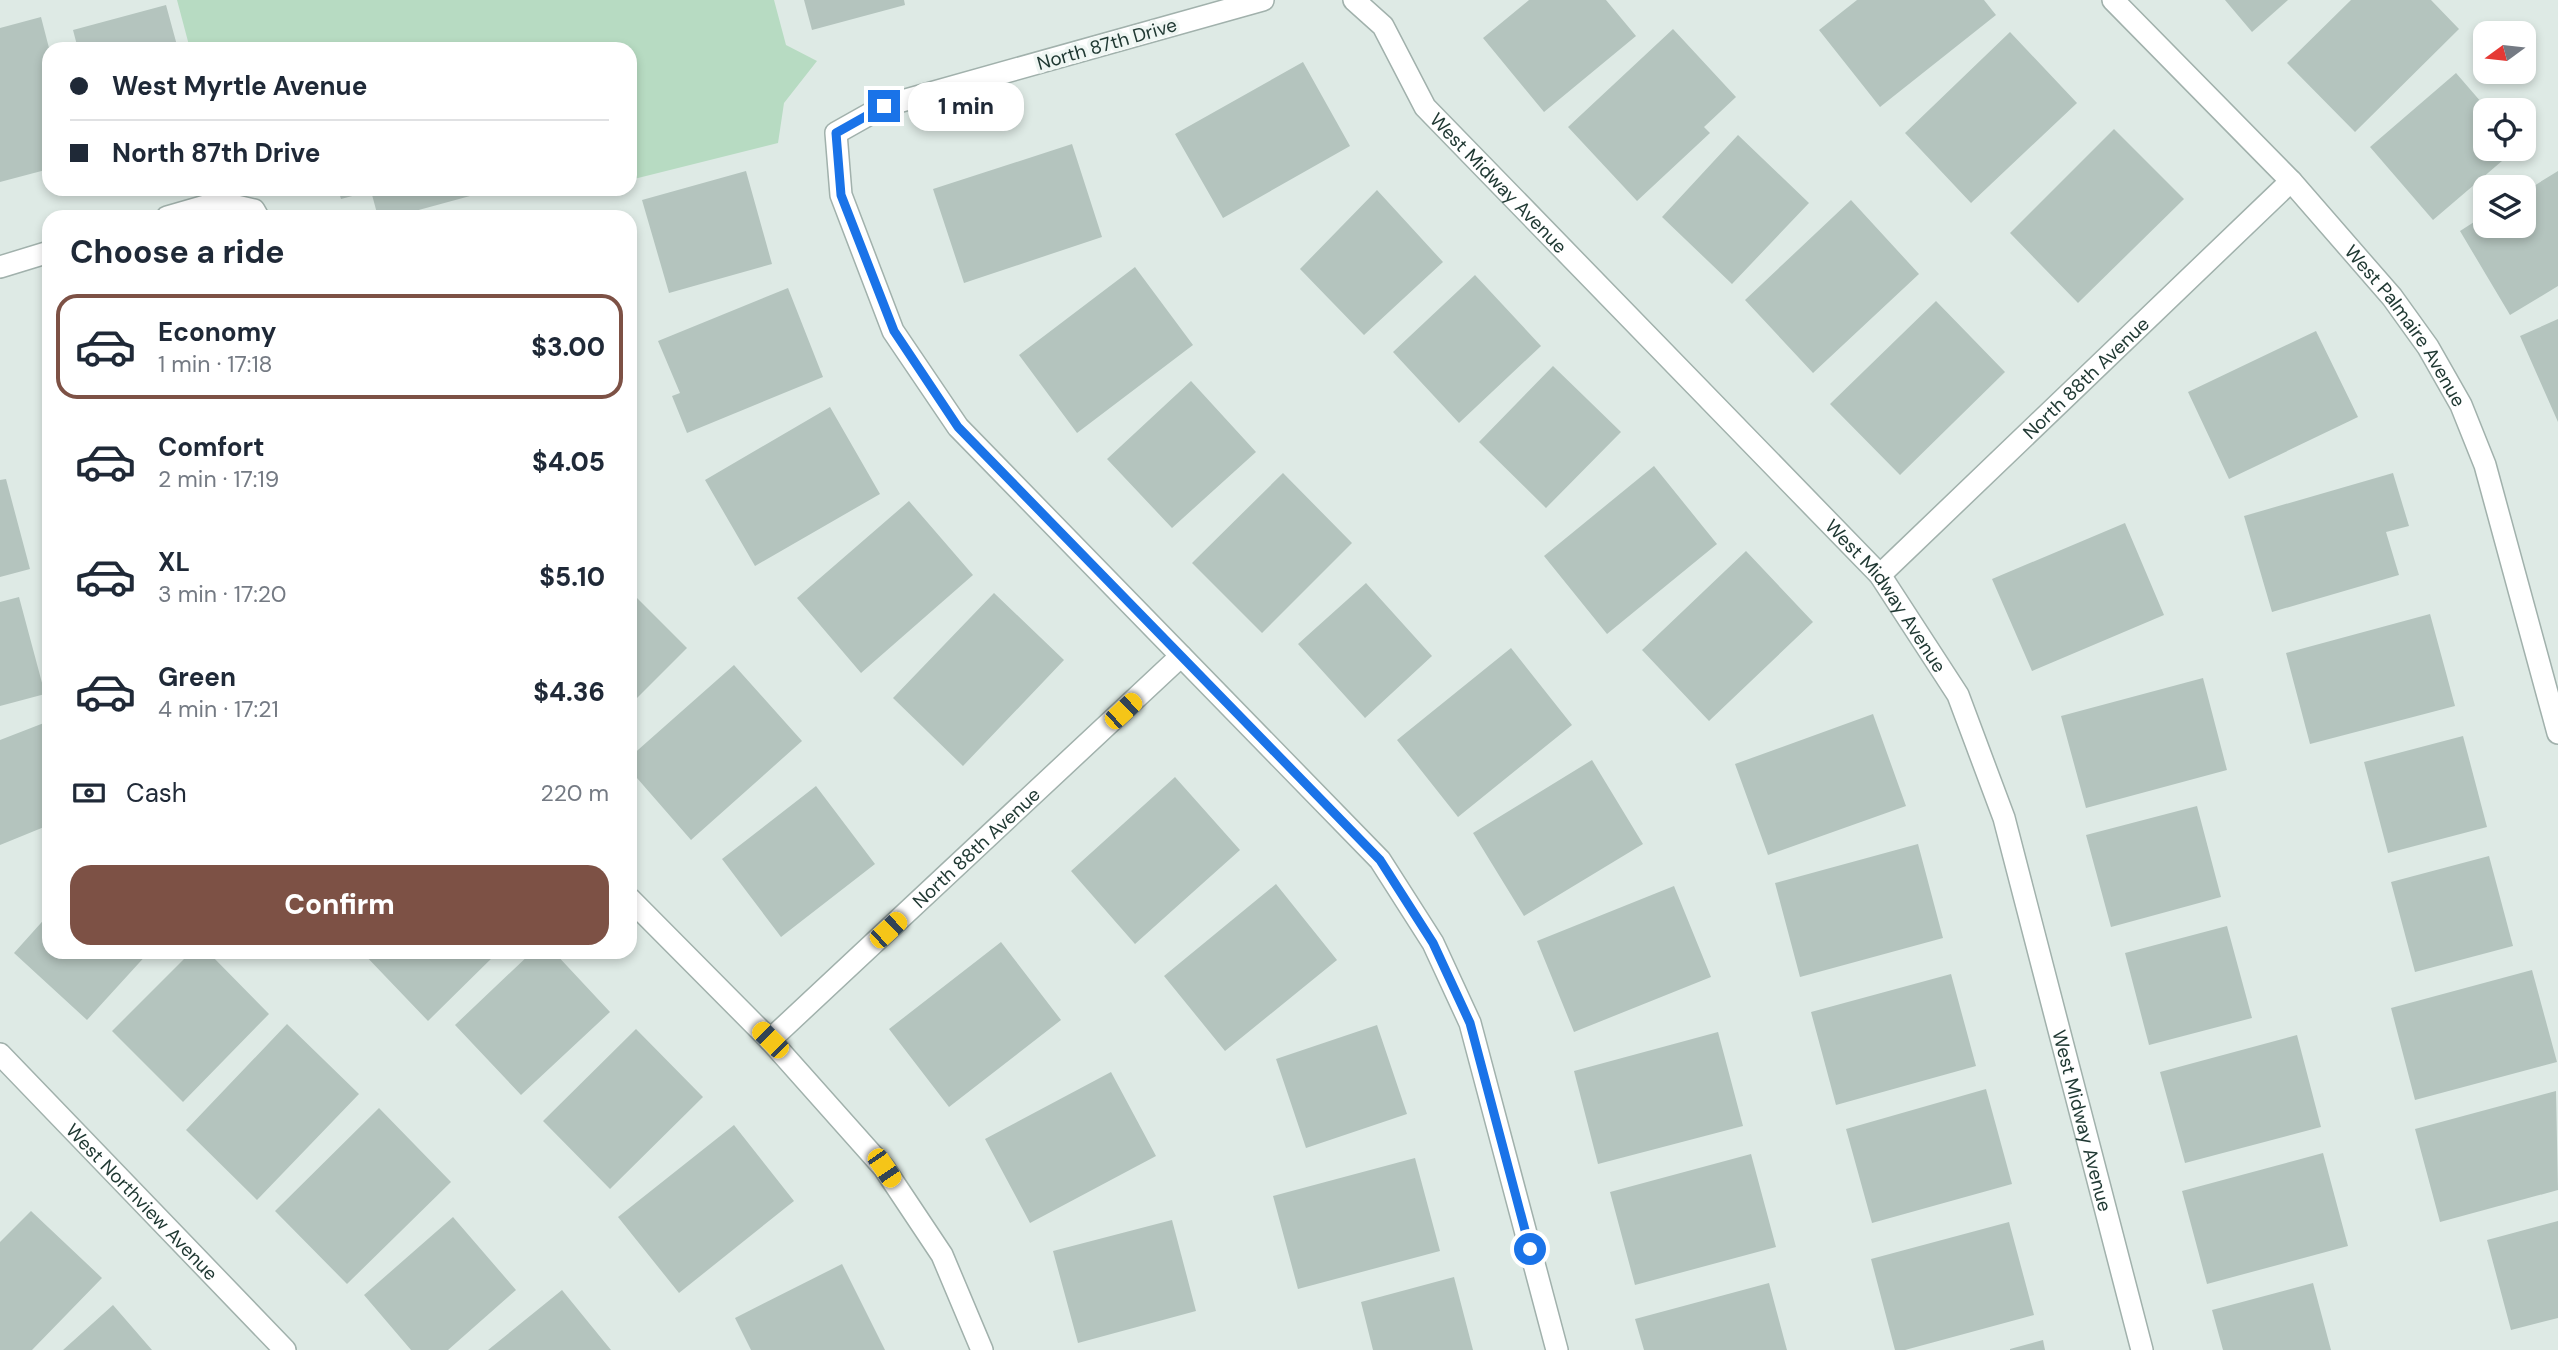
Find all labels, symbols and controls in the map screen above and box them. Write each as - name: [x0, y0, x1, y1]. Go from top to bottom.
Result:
- street label: North 87th Drive: [1034, 12, 1180, 76]
- north arrow: [2473, 21, 2536, 84]
- map controls: [2473, 21, 2536, 238]
- text: West Myrtle Avenue: [112, 69, 367, 103]
- callout: 1 min: [908, 82, 1024, 130]
- route end: [868, 90, 900, 122]
- text: 1 min: [938, 91, 994, 121]
- button: locate: [2473, 98, 2536, 161]
- street label: West Midway Avenue: [1425, 107, 1573, 259]
- text: North 87th Drive: [112, 136, 320, 170]
- button: layers: [2473, 175, 2536, 238]
- text: Choose a ride: [70, 231, 285, 273]
- street label: West Palmaire Avenue: [2339, 239, 2472, 411]
- street label: North 88th Avenue: [2017, 311, 2154, 444]
- icon: car: [74, 315, 137, 378]
- text: Economy: [158, 315, 276, 349]
- text: $3.00: [531, 330, 605, 364]
- text: 1 min · 17:18: [158, 349, 273, 379]
- icon: car: [74, 430, 137, 493]
- text: Comfort: [158, 430, 264, 464]
- text: $4.05: [532, 445, 605, 479]
- text: 2 min · 17:19: [158, 464, 279, 494]
- street label: West Midway Avenue: [1820, 514, 1952, 677]
- icon: car: [74, 545, 137, 608]
- text: XL: [158, 545, 190, 579]
- text: $5.10: [539, 560, 605, 594]
- text: 3 min · 17:20: [158, 579, 287, 609]
- icon: car: [74, 660, 137, 723]
- text: Green: [158, 660, 236, 694]
- text: $4.36: [533, 675, 605, 709]
- car: [1101, 689, 1146, 733]
- text: 4 min · 17:21: [158, 694, 279, 724]
- icon: cash: [70, 774, 108, 812]
- text: Cash: [126, 776, 187, 810]
- text: 220 m: [540, 778, 609, 808]
- street label: North 88th Avenue: [907, 782, 1045, 913]
- button: Confirm: [70, 865, 609, 945]
- car: [866, 908, 911, 952]
- car: [748, 1018, 793, 1062]
- street label: West Midway Avenue: [2047, 1027, 2118, 1214]
- street label: West Northview Avenue: [61, 1118, 224, 1286]
- car: [864, 1145, 905, 1191]
- route start: [1514, 1233, 1546, 1265]

